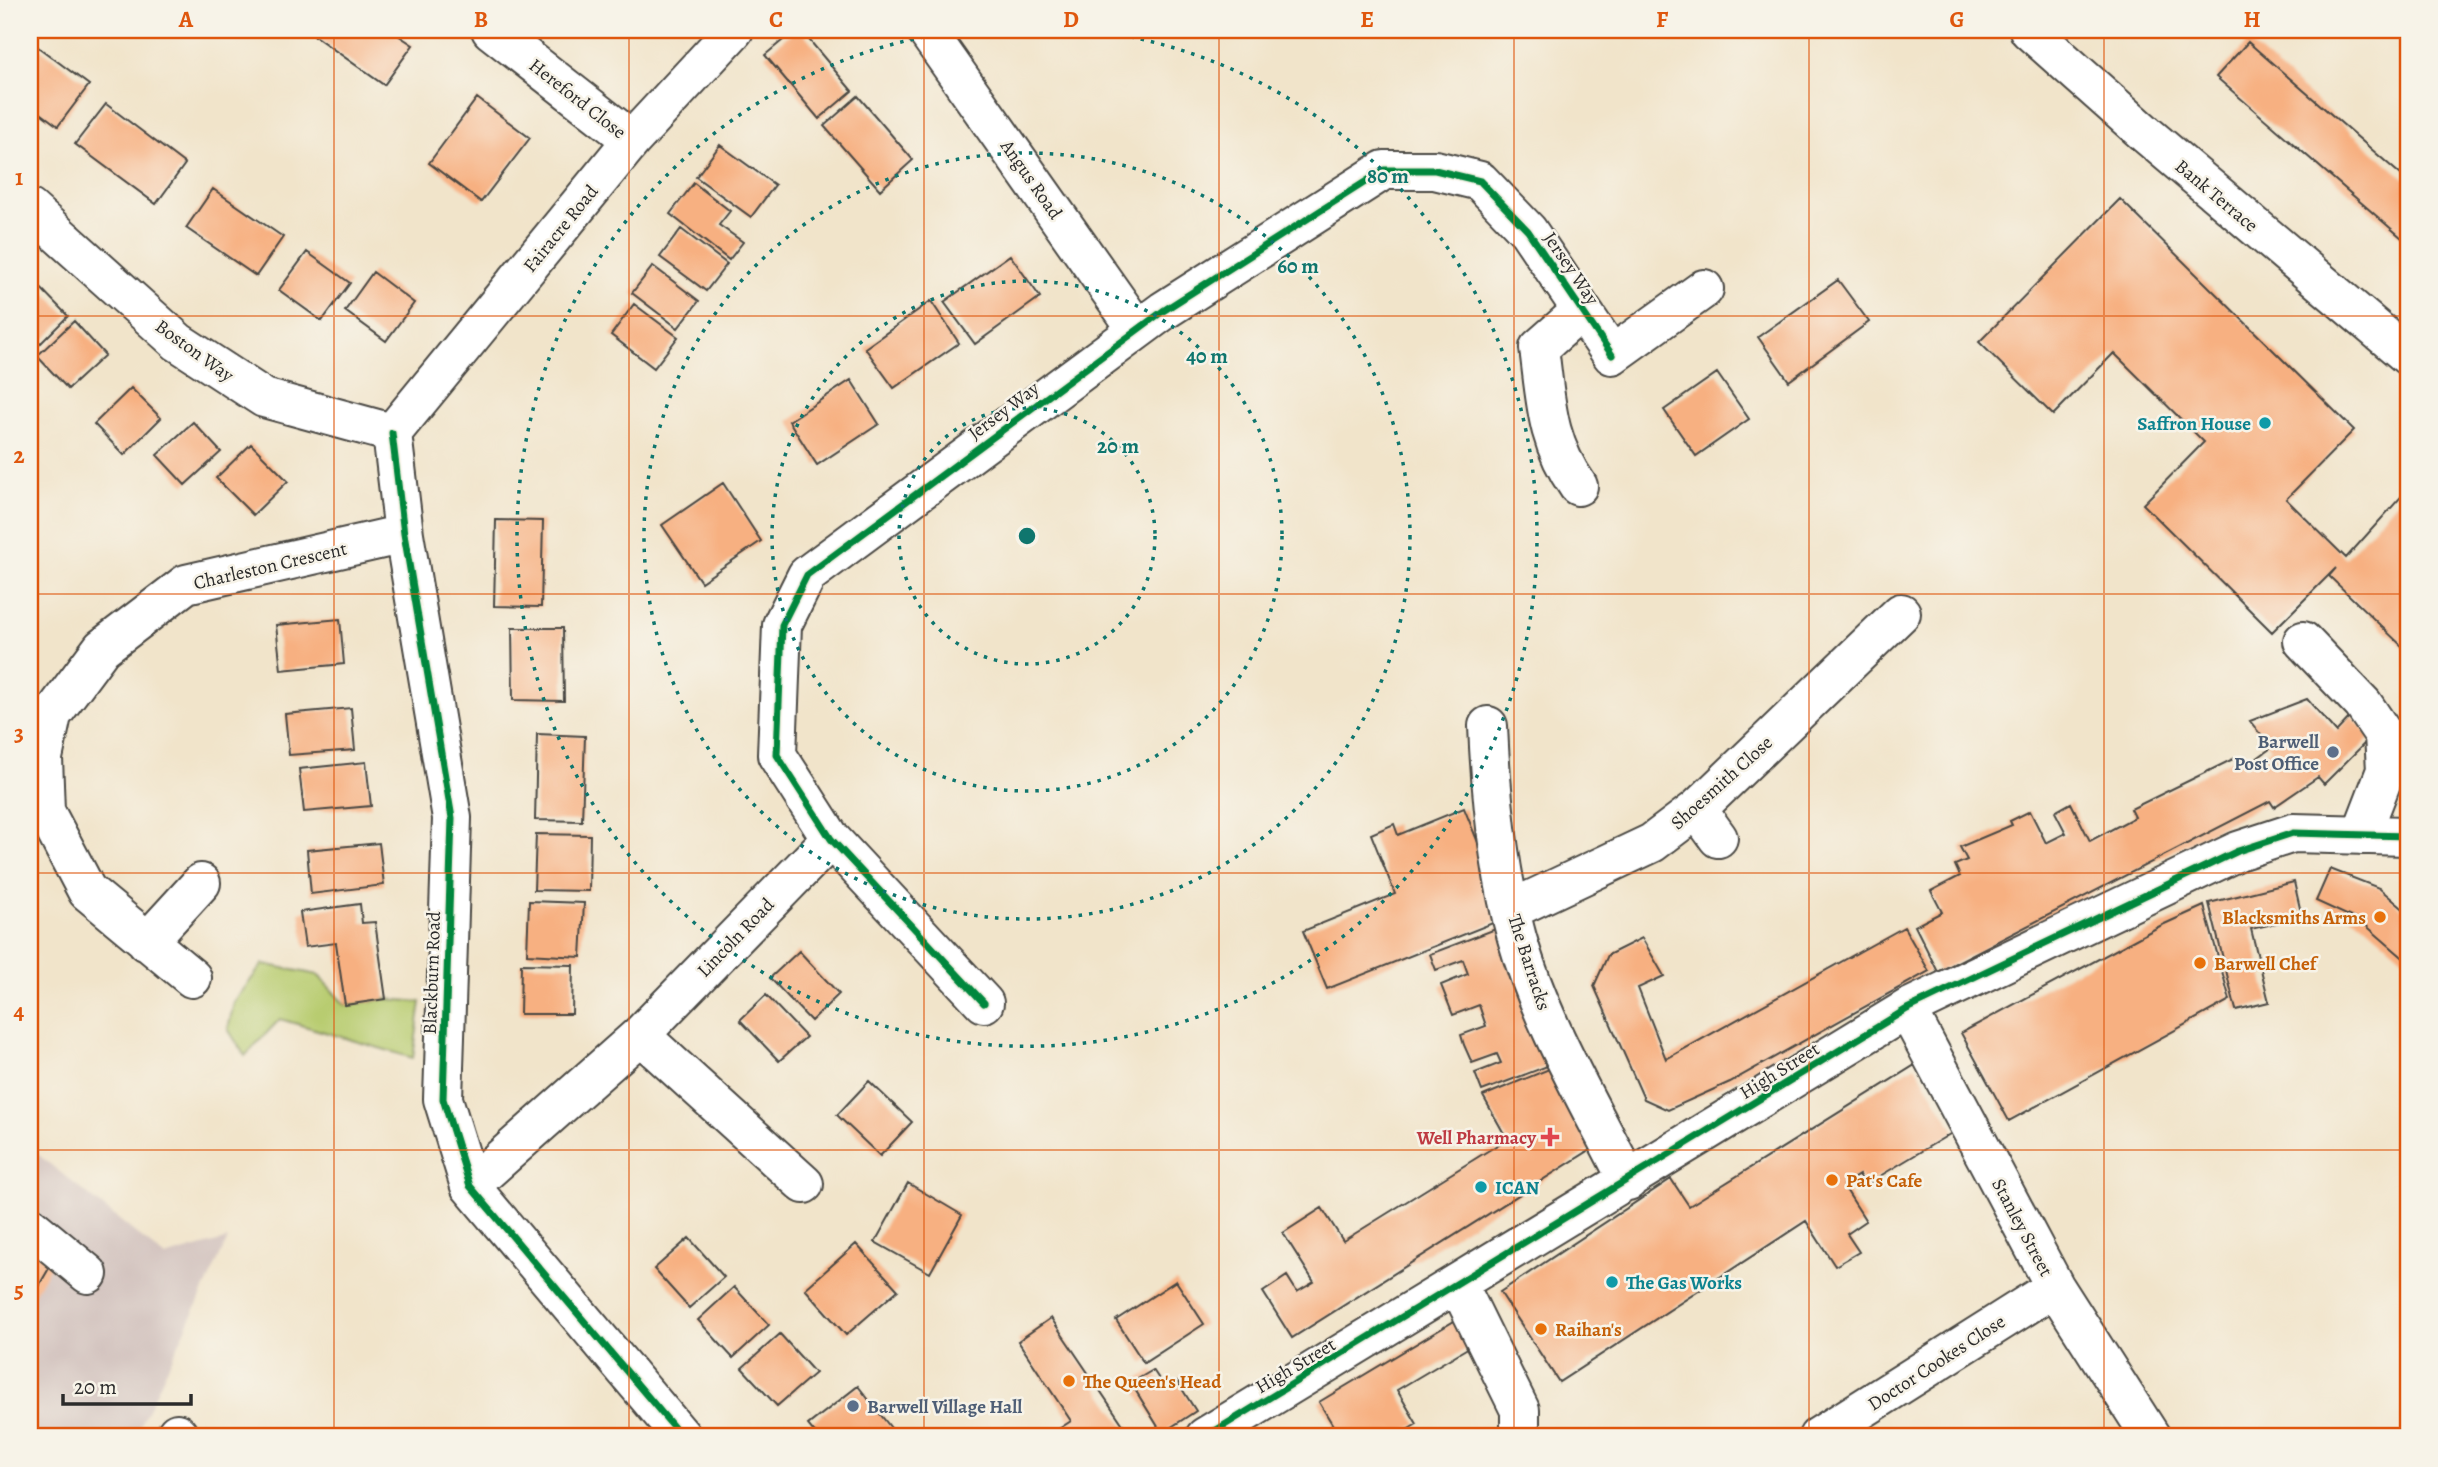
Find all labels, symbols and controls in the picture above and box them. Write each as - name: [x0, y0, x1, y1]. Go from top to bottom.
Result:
- text: A: [178, 4, 194, 35]
- text: B: [474, 4, 488, 35]
- text: C: [769, 4, 783, 35]
- text: D: [1063, 4, 1079, 35]
- text: E: [1360, 4, 1374, 35]
- text: F: [1656, 4, 1669, 35]
- text: G: [1949, 4, 1965, 35]
- text: H: [2243, 4, 2261, 35]
- street label: Hereford Close: [523, 53, 631, 145]
- street label: Angus Road: [994, 134, 1069, 225]
- street label: Bank Terrace: [2169, 153, 2263, 238]
- text: 1: [15, 162, 23, 193]
- text: 80 m: [1367, 162, 1409, 190]
- street label: Fairacre Road: [517, 179, 605, 278]
- street label: Jersey Way: [1537, 227, 1605, 311]
- text: 60 m: [1277, 252, 1319, 280]
- street label: Boston Way: [150, 313, 239, 388]
- text: 40 m: [1186, 342, 1228, 370]
- street label: Jersey Way: [963, 375, 1045, 446]
- place label: Saffron House: [2137, 411, 2251, 437]
- marker: Saffron House: [2257, 415, 2273, 431]
- text: 20 m: [1097, 432, 1139, 460]
- text: 2: [13, 440, 25, 471]
- centre of rings: [1015, 524, 1039, 548]
- street label: Charleston Crescent: [191, 536, 349, 596]
- text: 3: [14, 718, 24, 749]
- place label: Barwell Post Office: [2234, 729, 2319, 777]
- street label: Shoesmith Close: [1665, 730, 1778, 836]
- marker: Barwell Post Office: [2325, 744, 2341, 760]
- street label: Lincoln Road: [691, 892, 781, 983]
- place label: Blacksmiths Arms: [2222, 905, 2366, 931]
- marker: Blacksmiths Arms: [2372, 909, 2388, 925]
- street label: Blackburn Road: [417, 910, 447, 1035]
- street label: The Barracks: [1501, 911, 1557, 1014]
- place label: Barwell Chef: [2214, 951, 2319, 977]
- marker: Barwell Chef: [2192, 955, 2208, 971]
- text: 4: [14, 996, 25, 1027]
- street label: High Street: [1735, 1036, 1824, 1106]
- place label: Well Pharmacy: [1416, 1125, 1537, 1151]
- marker: Well Pharmacy: [1542, 1129, 1558, 1145]
- place label: Pat's Cafe: [1846, 1168, 1923, 1194]
- marker: Pat's Cafe: [1824, 1172, 1840, 1188]
- street label: Stanley Street: [1985, 1174, 2059, 1281]
- place label: ICAN: [1495, 1175, 1539, 1201]
- marker: ICAN: [1473, 1179, 1489, 1195]
- place label: The Gas Works: [1626, 1270, 1742, 1296]
- text: 5: [14, 1274, 24, 1305]
- marker: The Gas Works: [1604, 1274, 1620, 1290]
- street label: Doctor Cookes Close: [1863, 1309, 2010, 1417]
- place label: Raihan's: [1555, 1317, 1622, 1343]
- marker: Raihan's: [1533, 1321, 1549, 1337]
- street label: High Street: [1250, 1332, 1341, 1400]
- scale bar: [63, 1362, 191, 1406]
- place label: The Queen's Head: [1083, 1369, 1222, 1395]
- text: 20 m: [74, 1373, 117, 1401]
- marker: The Queen's Head: [1061, 1373, 1077, 1389]
- place label: Barwell Village Hall: [867, 1394, 1022, 1420]
- marker: Barwell Village Hall: [845, 1398, 861, 1414]

